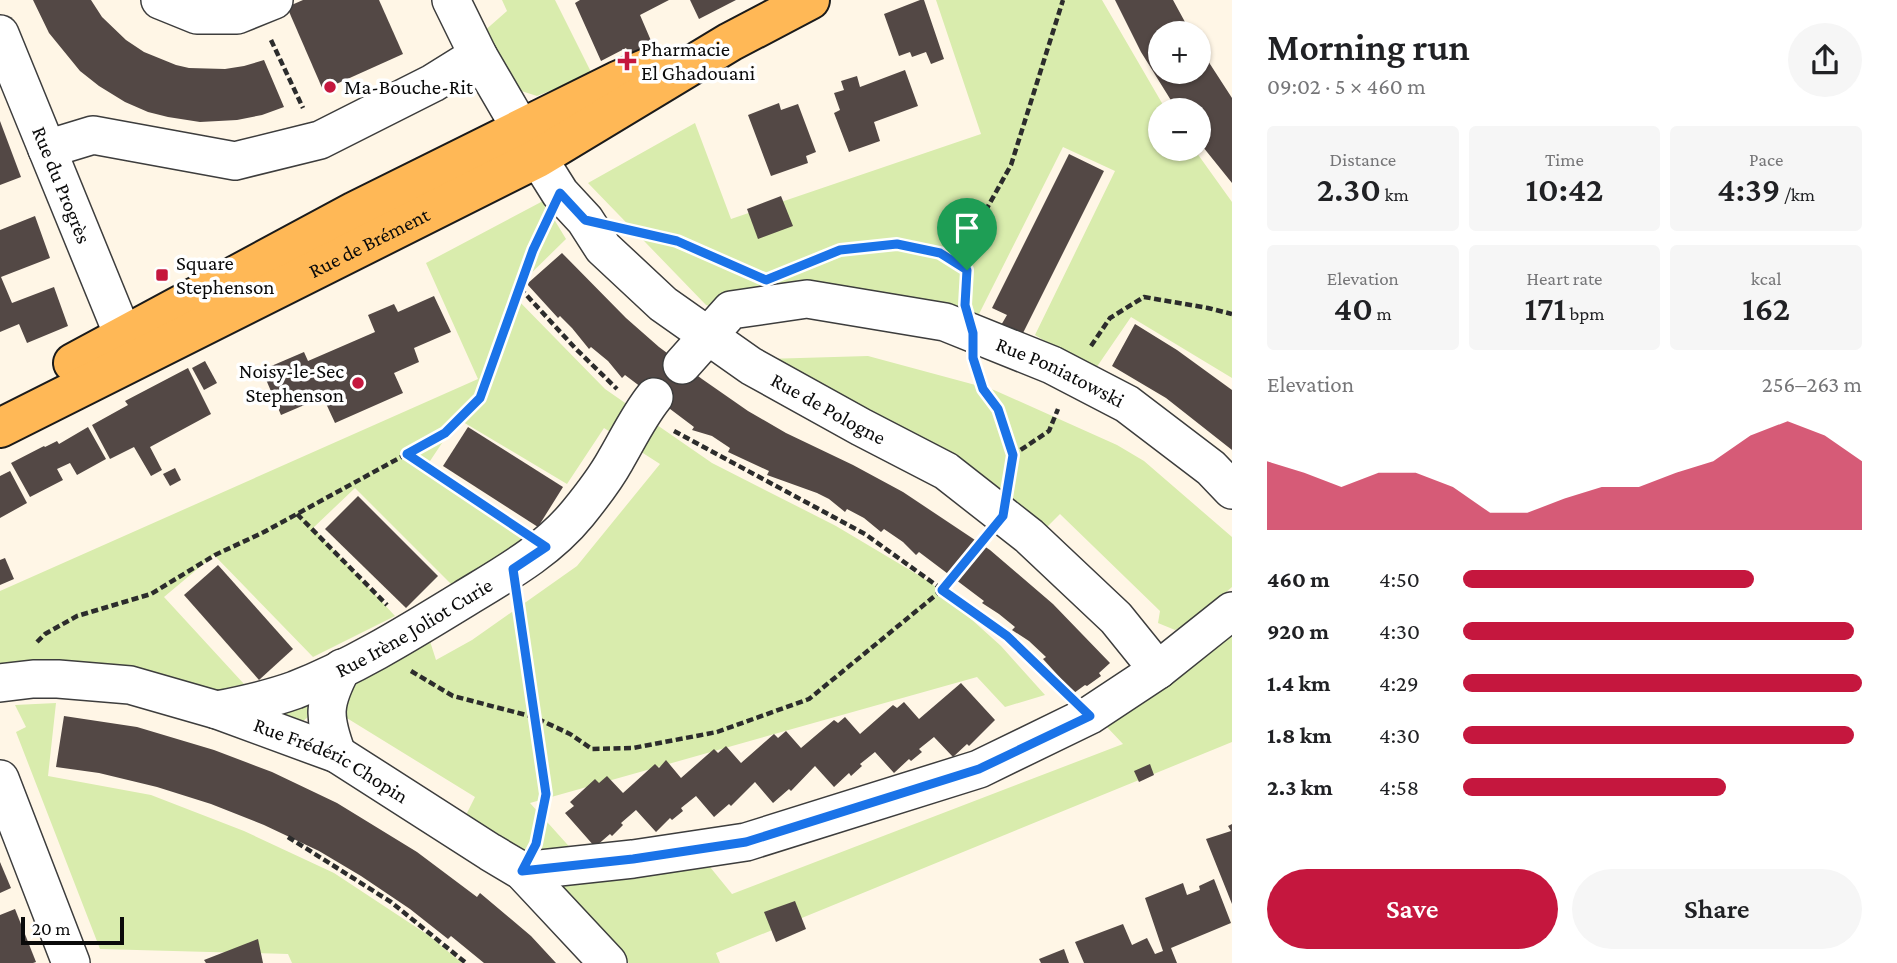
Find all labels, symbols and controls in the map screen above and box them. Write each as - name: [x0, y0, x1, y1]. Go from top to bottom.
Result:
- map controls: [1148, 21, 1211, 161]
- button: +: [1148, 21, 1211, 84]
- button: share: [1788, 23, 1862, 97]
- text: Morning run: [1267, 26, 1470, 68]
- place label: Pharmacie El Ghadouani: [641, 37, 756, 85]
- marker: Pharmacie El Ghadouani: [619, 53, 635, 69]
- text: 09:02 · 5 × 460 m: [1267, 73, 1426, 99]
- place label: Ma-Bouche-Rit: [344, 75, 474, 99]
- marker: Ma-Bouche-Rit: [322, 79, 338, 95]
- button: −: [1148, 98, 1211, 161]
- street label: Rue du Progrès: [27, 123, 96, 247]
- text: Distance: [1330, 149, 1396, 170]
- text: Time: [1545, 149, 1584, 170]
- text: Pace: [1749, 149, 1783, 170]
- text: 2.30: [1317, 170, 1381, 209]
- text: 10:42: [1526, 170, 1603, 209]
- text: 4:39: [1717, 170, 1780, 209]
- text: km: [1381, 184, 1409, 205]
- text: /km: [1780, 184, 1815, 205]
- pin: [937, 198, 997, 270]
- street label: Rue de Brément: [305, 202, 434, 283]
- icon: arrive: [948, 209, 986, 247]
- place label: Square Stephenson: [176, 251, 275, 299]
- marker: Square Stephenson: [154, 267, 170, 283]
- text: Elevation: [1327, 268, 1399, 289]
- text: Heart rate: [1527, 268, 1602, 289]
- text: kcal: [1751, 268, 1781, 289]
- text: 40: [1334, 289, 1373, 328]
- text: 171: [1524, 289, 1566, 328]
- text: 162: [1742, 289, 1790, 328]
- text: m: [1373, 303, 1392, 324]
- text: bpm: [1566, 303, 1605, 324]
- street label: Rue Poniatowski: [993, 332, 1129, 413]
- place label: Noisy-le-Sec Stephenson: [239, 359, 344, 407]
- street label: Rue de Pologne: [767, 368, 890, 450]
- text: Elevation: [1267, 371, 1354, 397]
- text: 256–263 m: [1762, 371, 1862, 397]
- marker: Noisy-le-Sec Stephenson: [350, 375, 366, 391]
- text: 460 m: [1267, 566, 1330, 592]
- text: 4:50: [1379, 566, 1420, 592]
- street label: Rue Irène Joliot Curie: [332, 573, 497, 682]
- text: 920 m: [1267, 618, 1329, 644]
- text: 4:30: [1379, 618, 1420, 644]
- text: 1.4 km: [1267, 670, 1330, 696]
- text: 4:29: [1379, 670, 1419, 696]
- street label: Rue Frédéric Chopin: [250, 712, 413, 808]
- text: 1.8 km: [1267, 722, 1332, 748]
- text: 4:30: [1379, 722, 1420, 748]
- text: 2.3 km: [1267, 774, 1333, 800]
- text: 4:58: [1379, 774, 1419, 800]
- button: Save: [1267, 869, 1558, 949]
- button: Share: [1572, 869, 1862, 949]
- scale bar: [21, 914, 124, 946]
- text: 20 m: [32, 918, 71, 939]

